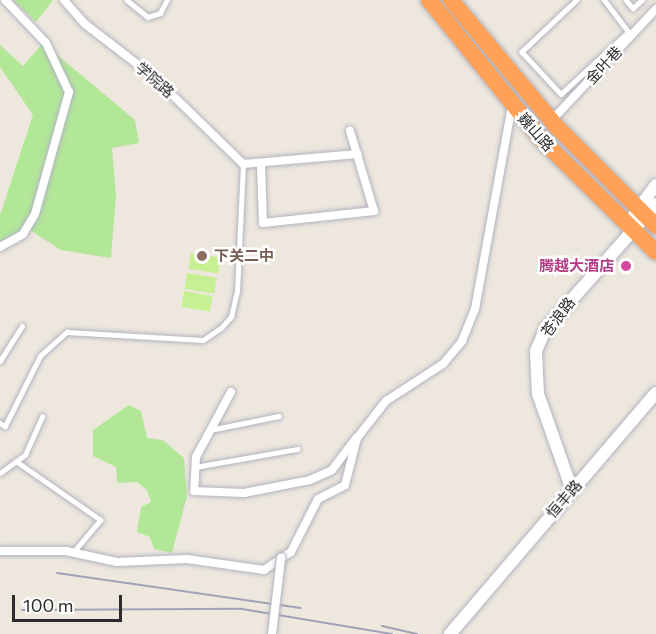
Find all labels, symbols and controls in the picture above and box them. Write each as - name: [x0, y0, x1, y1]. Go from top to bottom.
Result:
- street label: 金叶巷: [582, 42, 626, 88]
- street label: 学院路: [132, 58, 178, 102]
- street label: 巍山路: [514, 109, 558, 155]
- place label: 下关二中: [214, 247, 274, 265]
- marker: 下关二中: [195, 249, 209, 263]
- place label: 腾越大酒店: [539, 257, 614, 275]
- marker: 腾越大酒店: [619, 259, 633, 273]
- street label: 苍浪路: [537, 294, 579, 340]
- street label: 恒丰路: [542, 476, 586, 522]
- scale bar: [15, 583, 124, 621]
- text: 100 m: [23, 594, 73, 616]

